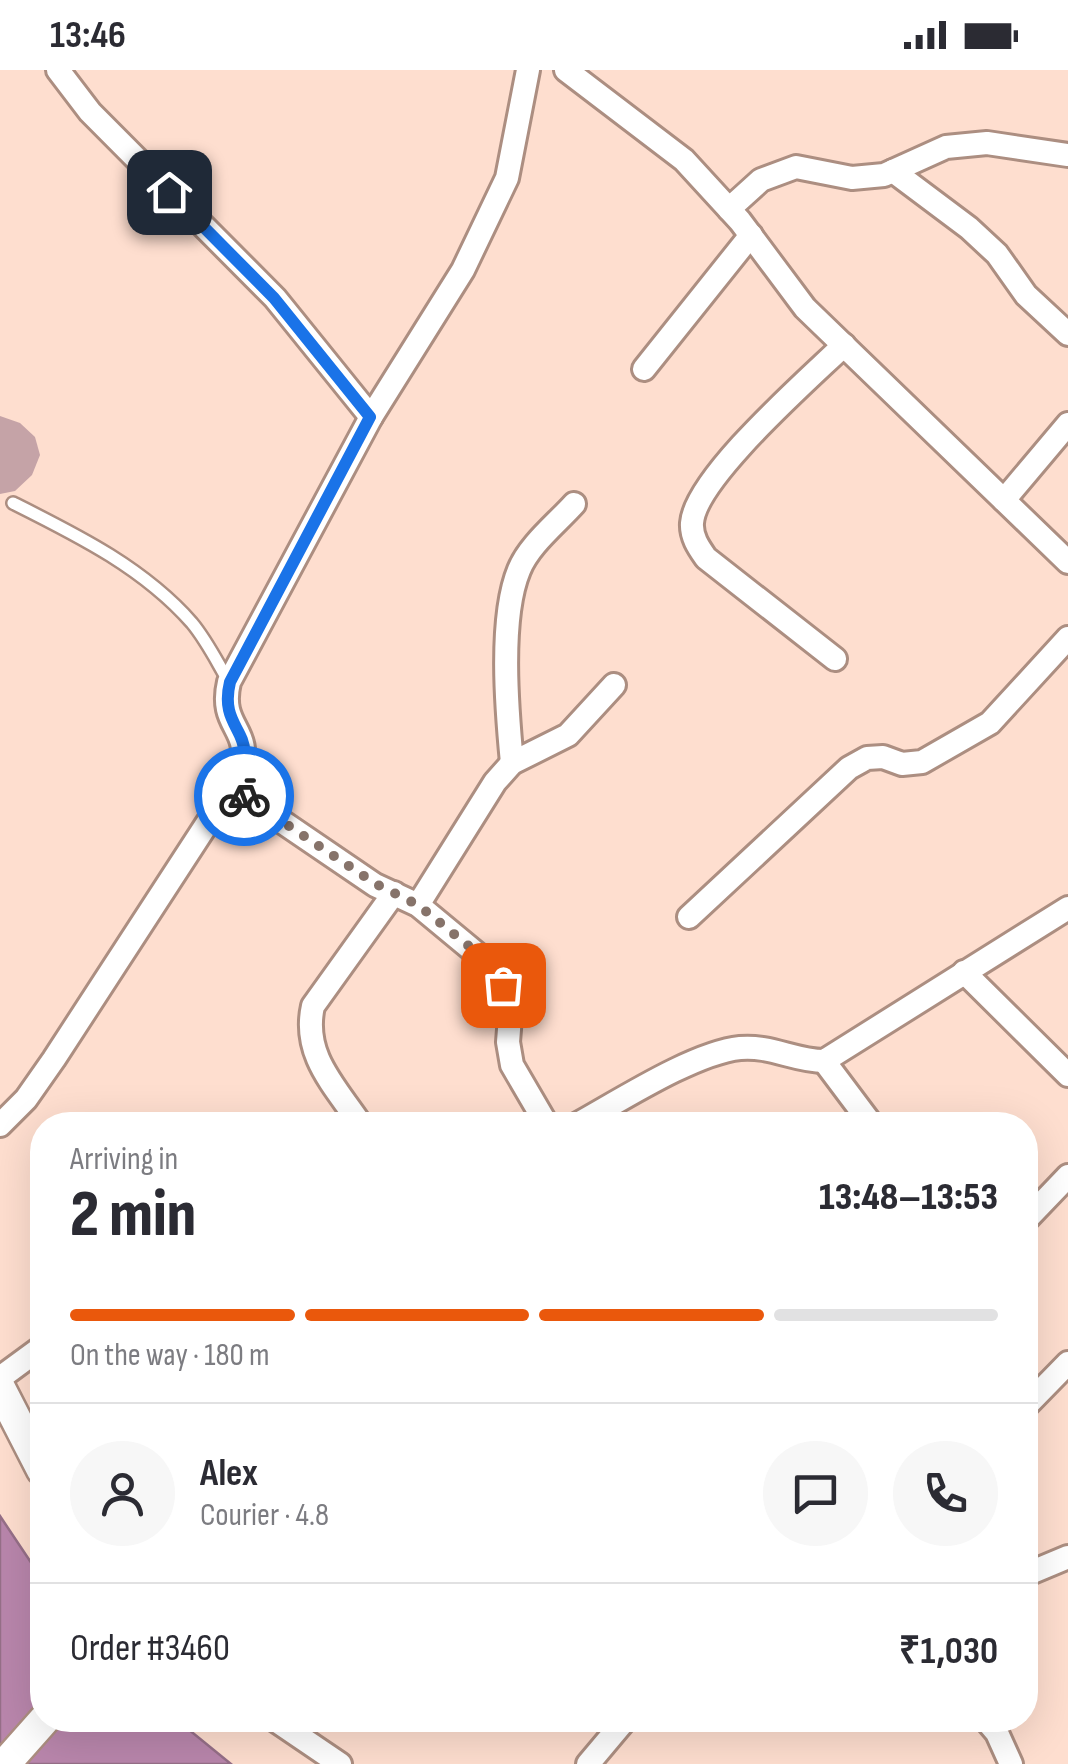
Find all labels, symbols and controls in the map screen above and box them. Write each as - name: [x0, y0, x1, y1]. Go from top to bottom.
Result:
- text: 13:46: [50, 13, 126, 58]
- pin: [127, 150, 212, 235]
- icon: home: [142, 165, 197, 220]
- courier: [194, 746, 294, 846]
- icon: bike: [217, 769, 272, 824]
- pin: [461, 943, 546, 1028]
- icon: bag: [476, 958, 531, 1013]
- text: Arriving in: [70, 1140, 178, 1179]
- text: 13:48–13:53: [819, 1175, 998, 1220]
- text: 2 min: [70, 1177, 196, 1255]
- text: On the way · 180 m: [70, 1336, 269, 1375]
- button: person: [70, 1441, 175, 1546]
- button: chat: [763, 1441, 868, 1546]
- button: phone: [893, 1441, 998, 1546]
- text: Alex: [200, 1451, 258, 1496]
- text: Courier · 4.8: [200, 1496, 329, 1535]
- text: Order #3460: [70, 1626, 230, 1671]
- text: ₹1,030: [899, 1629, 998, 1674]

